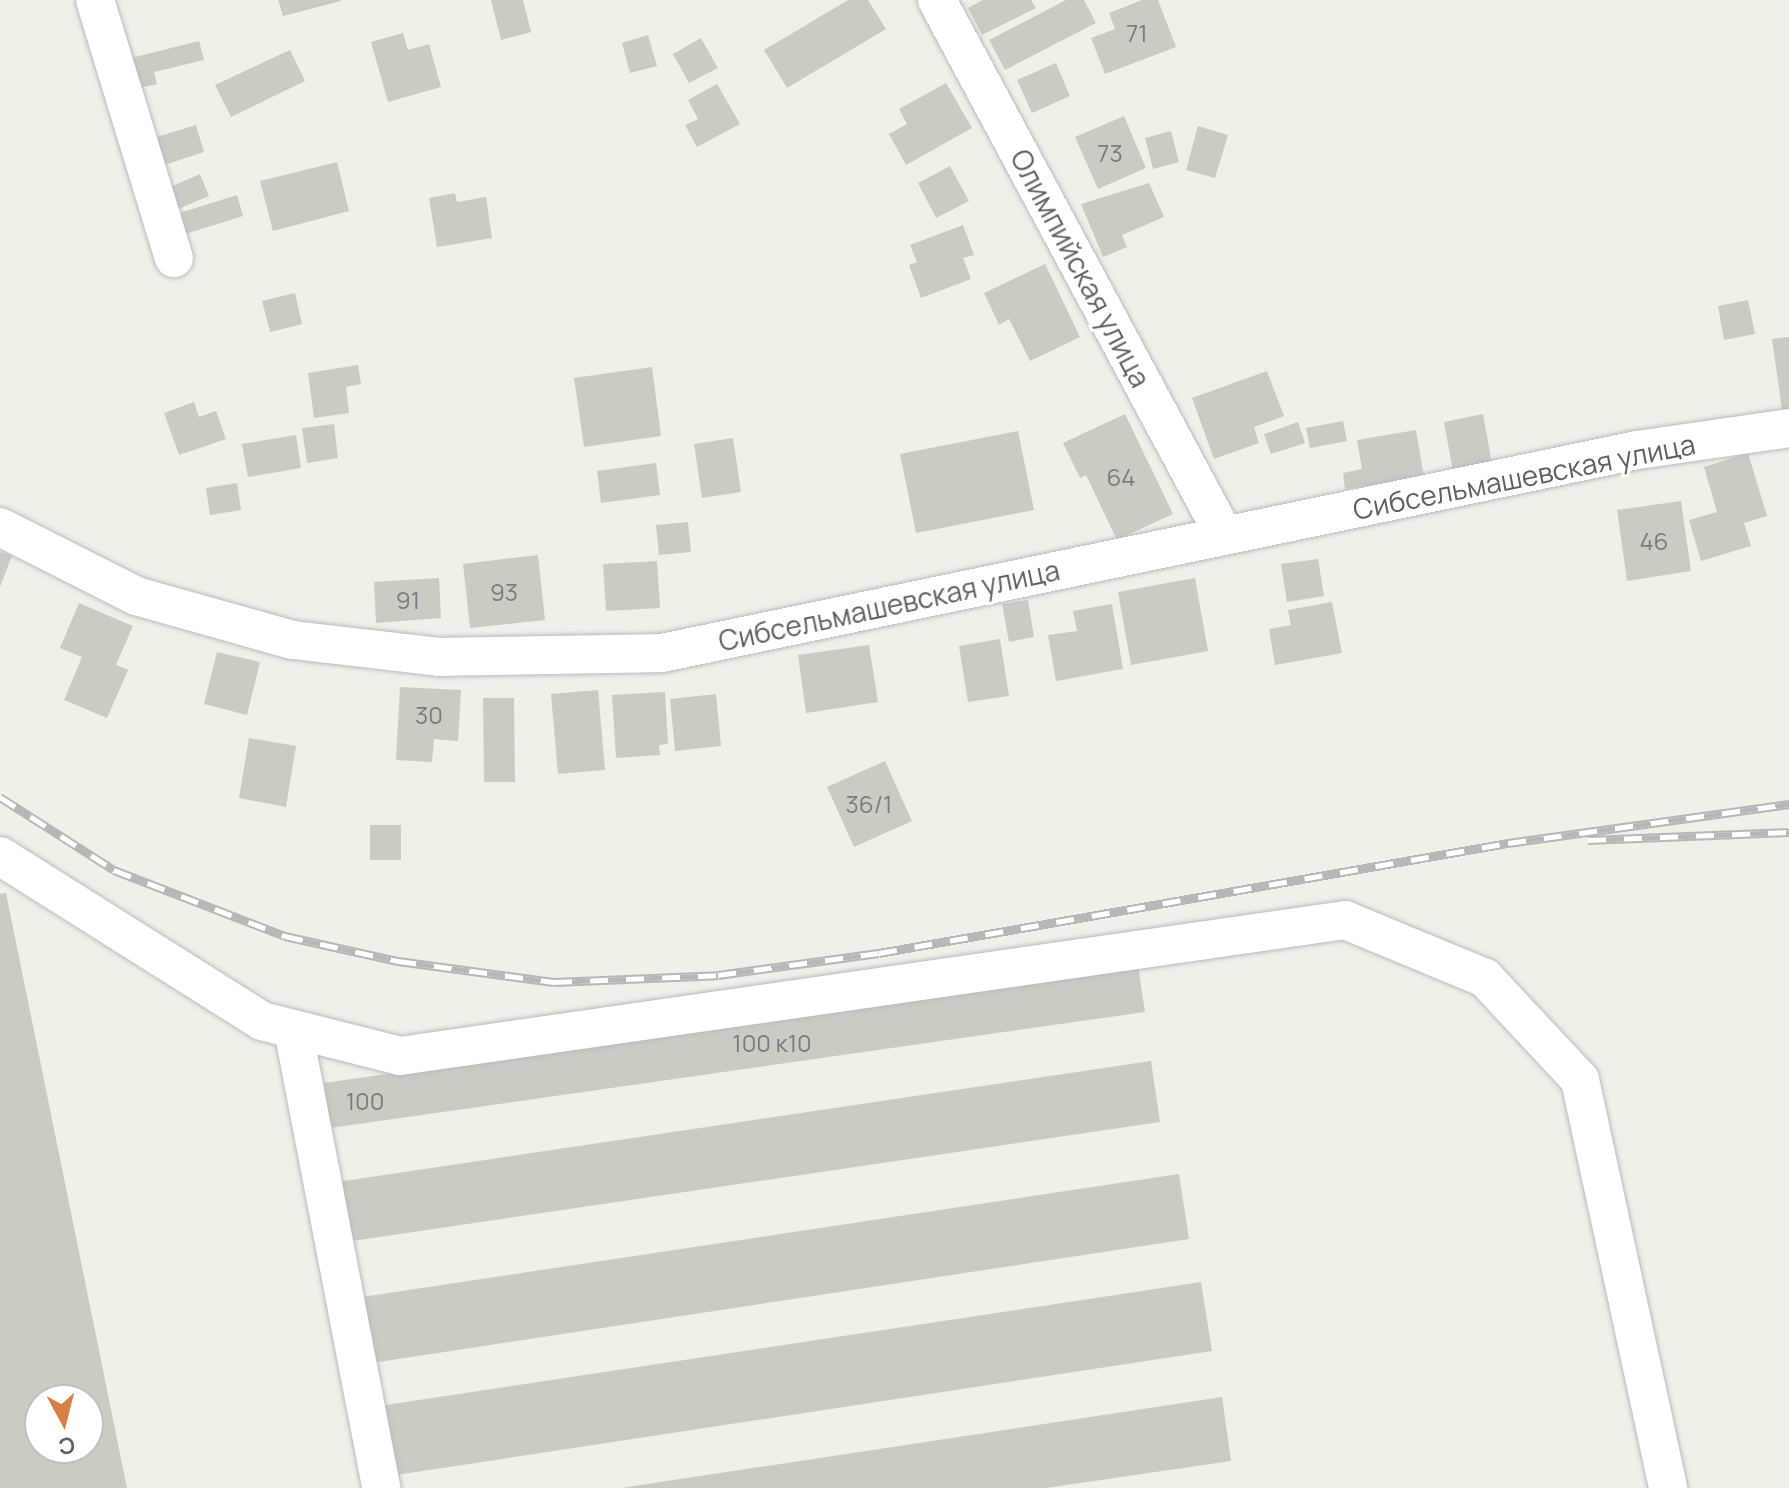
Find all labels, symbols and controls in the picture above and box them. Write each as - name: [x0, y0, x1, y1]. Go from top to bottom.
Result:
- house number: 71: [1126, 19, 1148, 47]
- house number: 73: [1097, 139, 1123, 167]
- street label: Олимпийская улица: [1004, 143, 1158, 393]
- street label: Сибсельмашевская улица: [1350, 426, 1698, 526]
- house number: 64: [1106, 463, 1136, 491]
- house number: 46: [1639, 527, 1669, 555]
- street label: Сибсельмашевская улица: [715, 552, 1063, 658]
- house number: 93: [490, 578, 518, 606]
- house number: 91: [396, 586, 420, 614]
- house number: 30: [415, 701, 443, 729]
- house number: 36/1: [846, 790, 892, 818]
- house number: 100 к10: [732, 1029, 812, 1057]
- house number: 100: [346, 1087, 384, 1115]
- north arrow: [24, 1384, 104, 1464]
- text: С: [57, 1430, 77, 1462]

